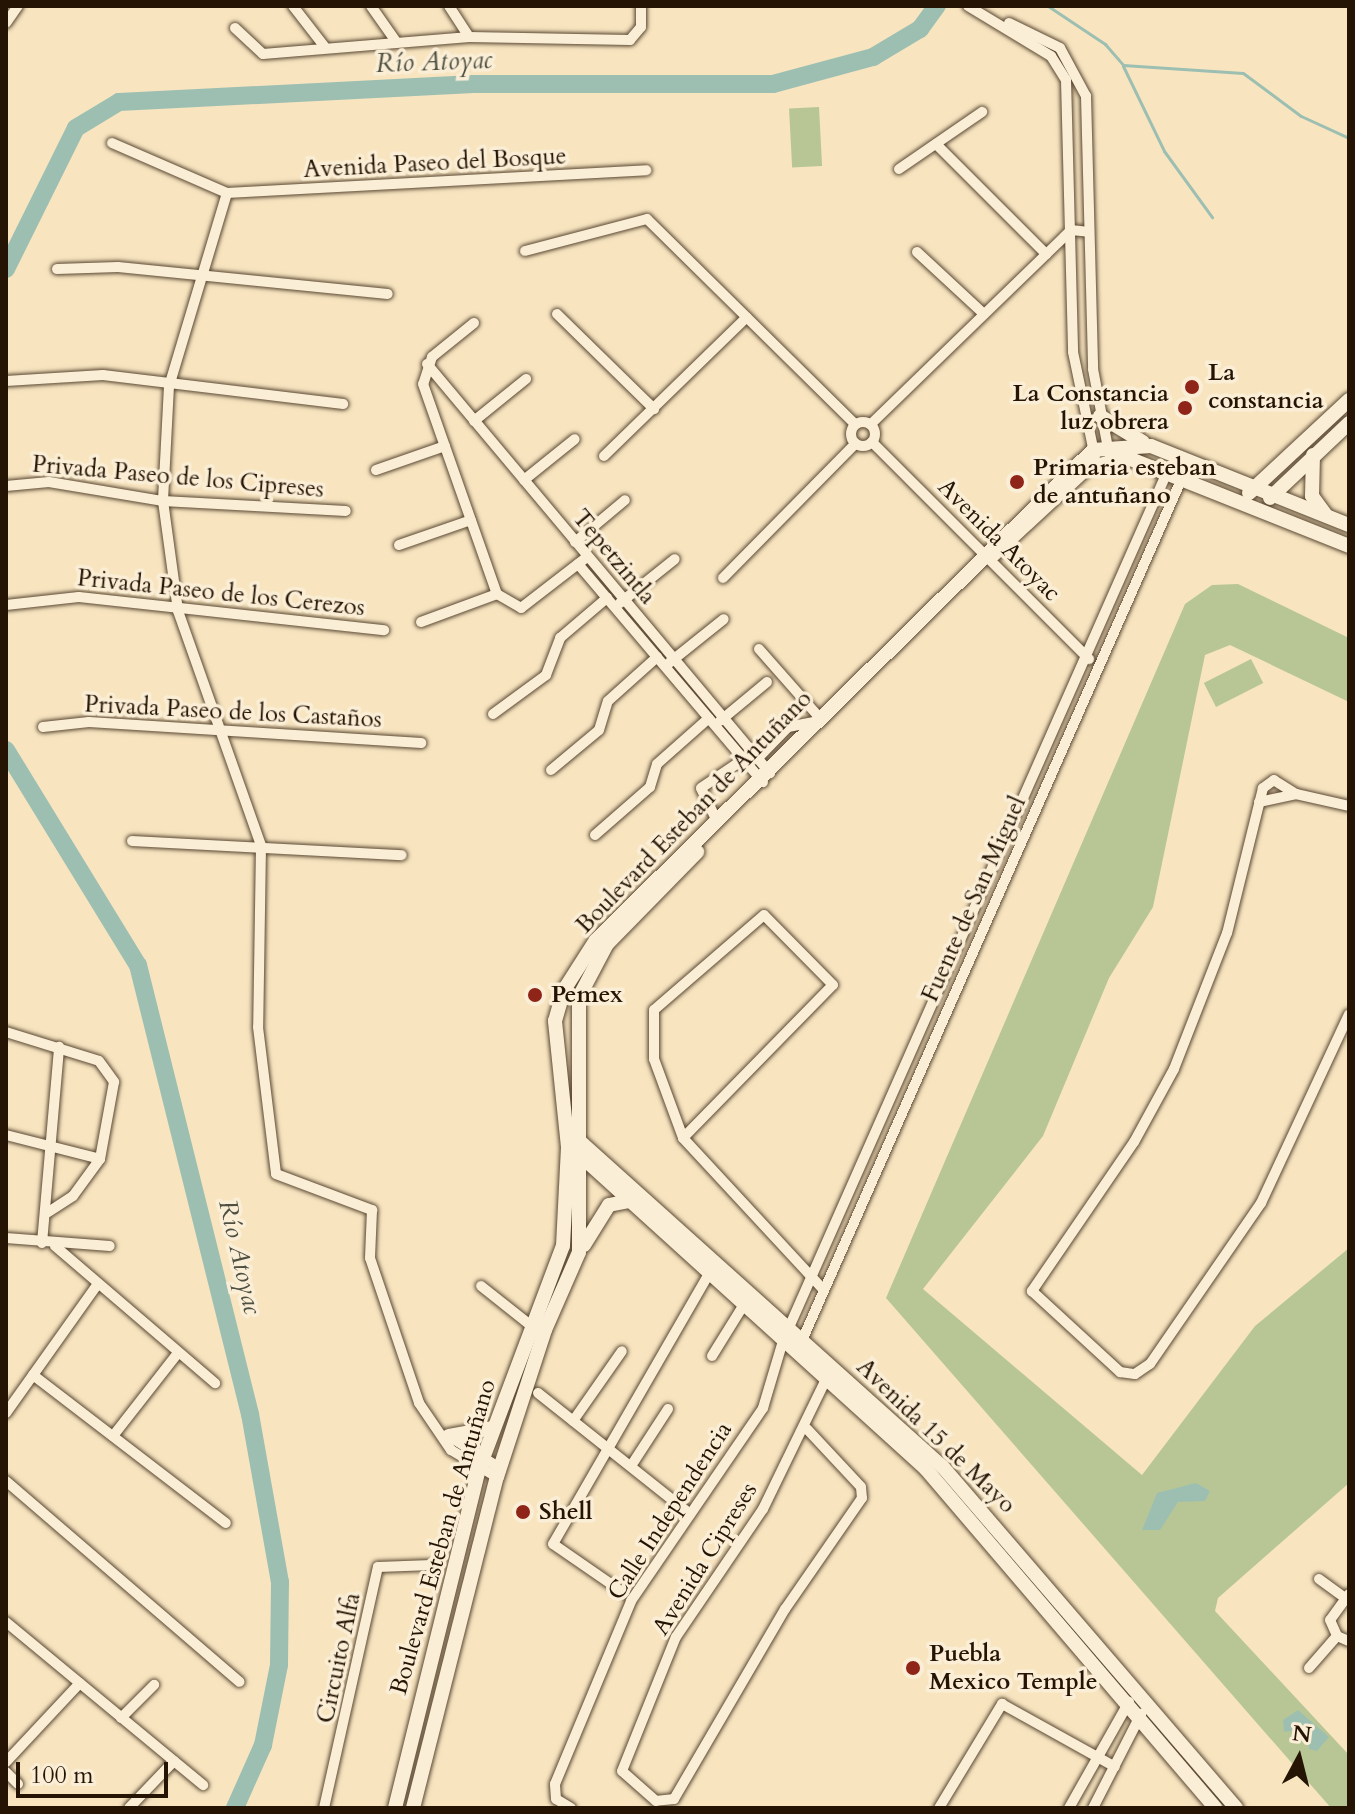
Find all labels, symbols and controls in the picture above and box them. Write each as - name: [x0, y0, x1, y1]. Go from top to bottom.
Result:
- water label: Río Atoyac: [375, 44, 493, 80]
- street label: Avenida Paseo del Bosque: [303, 142, 567, 184]
- place label: La constancia: [1208, 359, 1324, 415]
- marker: La constancia: [1183, 378, 1201, 396]
- place label: La Constancia luz obrera: [1013, 380, 1169, 436]
- marker: La Constancia luz obrera: [1176, 399, 1194, 417]
- street label: Privada Paseo de los Cipreses: [31, 450, 325, 504]
- place label: Primaria esteban de antuñano: [1033, 454, 1217, 510]
- street label: Avenida Atoyac: [932, 473, 1066, 607]
- marker: Primaria esteban de antuñano: [1008, 473, 1026, 491]
- street label: Tepetzintla: [566, 504, 662, 610]
- street label: Privada Paseo de los Cerezos: [76, 564, 366, 622]
- street label: Boulevard Esteban de Antuñano: [570, 684, 818, 940]
- street label: Privada Paseo de los Castaños: [84, 690, 382, 734]
- street label: Fuente de San Miguel: [916, 792, 1032, 1006]
- place label: Pemex: [551, 981, 623, 1009]
- marker: Pemex: [526, 986, 544, 1004]
- water label: Río Atoyac: [212, 1197, 268, 1317]
- street label: Avenida 15 de Mayo: [851, 1353, 1021, 1519]
- street label: Boulevard Esteban de Antuñano: [384, 1376, 502, 1698]
- street label: Calle Independencia: [602, 1417, 738, 1605]
- street label: Avenida Cipreses: [647, 1477, 763, 1641]
- place label: Shell: [539, 1498, 593, 1526]
- marker: Shell: [514, 1503, 532, 1521]
- street label: Circuito Alfa: [311, 1590, 367, 1726]
- place label: Puebla Mexico Temple: [929, 1640, 1098, 1696]
- marker: Puebla Mexico Temple: [904, 1659, 922, 1677]
- north arrow: [1259, 1718, 1339, 1798]
- text: N: [1291, 1718, 1313, 1750]
- scale bar: [20, 1746, 172, 1796]
- text: 100 m: [30, 1759, 94, 1792]

